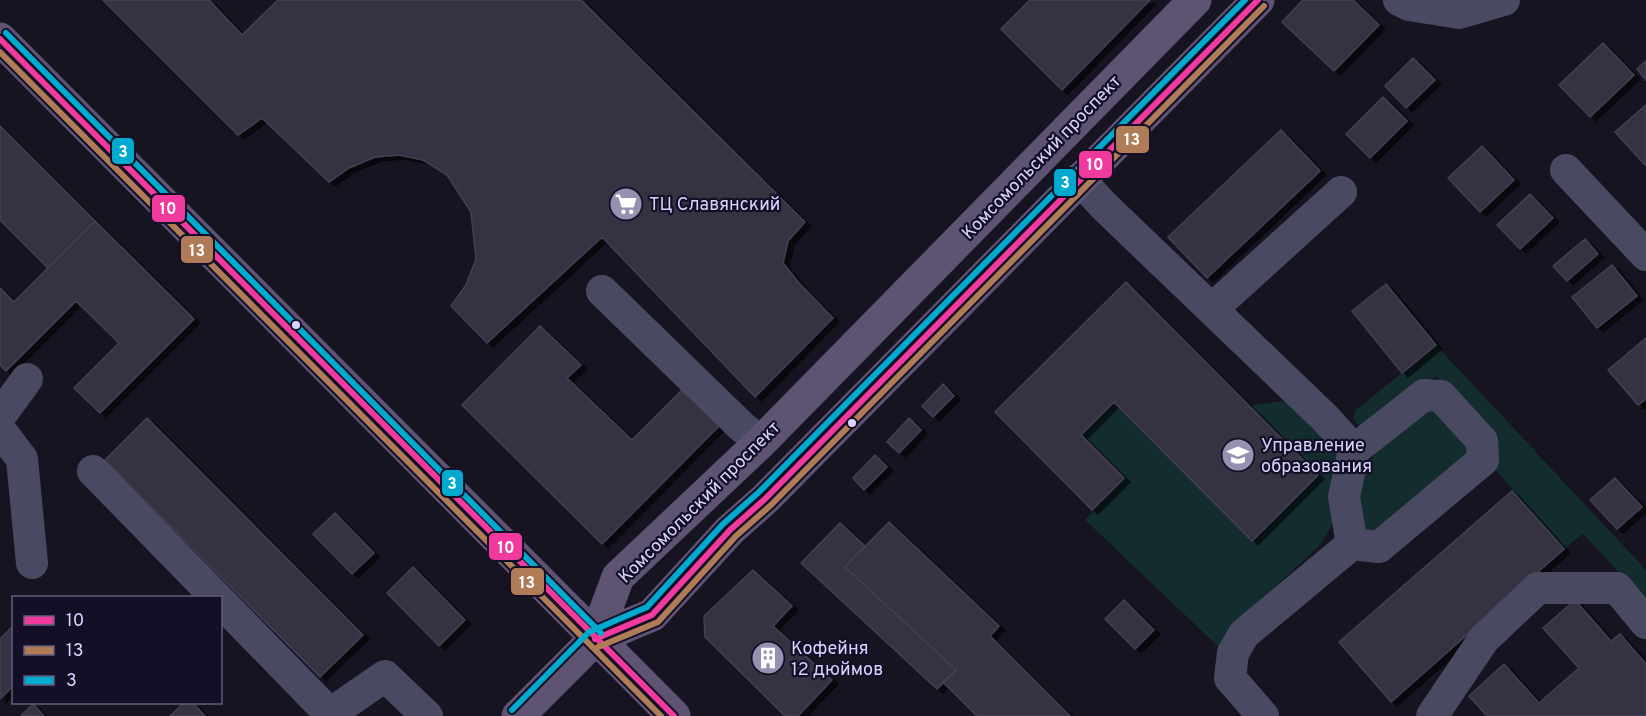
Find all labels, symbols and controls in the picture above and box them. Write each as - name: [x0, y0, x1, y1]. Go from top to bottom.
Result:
- street label: Комсомольский проспект: [958, 71, 1127, 245]
- line badge: 13: [1115, 125, 1150, 154]
- text: 13: [1124, 131, 1140, 151]
- line badge: 3: [111, 137, 135, 165]
- text: 3: [118, 143, 128, 163]
- line badge: 10: [1078, 150, 1113, 179]
- text: 10: [1087, 156, 1103, 176]
- line badge: 3: [1053, 168, 1077, 197]
- text: 3: [1060, 174, 1070, 194]
- supermarket icon: ТЦ Славянский: [608, 186, 644, 222]
- line badge: 10: [151, 194, 186, 223]
- place label: ТЦ Славянский: [649, 194, 780, 217]
- text: 10: [160, 200, 176, 220]
- line badge: 13: [180, 235, 214, 264]
- text: 13: [189, 242, 205, 262]
- unlabelled marker: [290, 319, 302, 331]
- street label: Комсомольский проспект: [614, 417, 786, 589]
- unlabelled marker: [846, 417, 858, 429]
- place label: Управление образования: [1261, 435, 1372, 479]
- school or university icon: Управление образования: [1220, 437, 1256, 473]
- line badge: 3: [441, 469, 464, 497]
- text: 3: [447, 475, 457, 495]
- line badge: 10: [488, 532, 523, 561]
- text: 10: [498, 539, 514, 559]
- line badge: 13: [510, 567, 545, 596]
- text: 13: [519, 574, 535, 594]
- legend: [12, 596, 222, 704]
- text: 10: [66, 610, 84, 633]
- place label: Кофейня 12 дюймов: [791, 638, 883, 682]
- text: 13: [66, 640, 84, 663]
- building icon: Кофейня 12 дюймов: [750, 640, 786, 676]
- text: 3: [66, 670, 77, 693]

